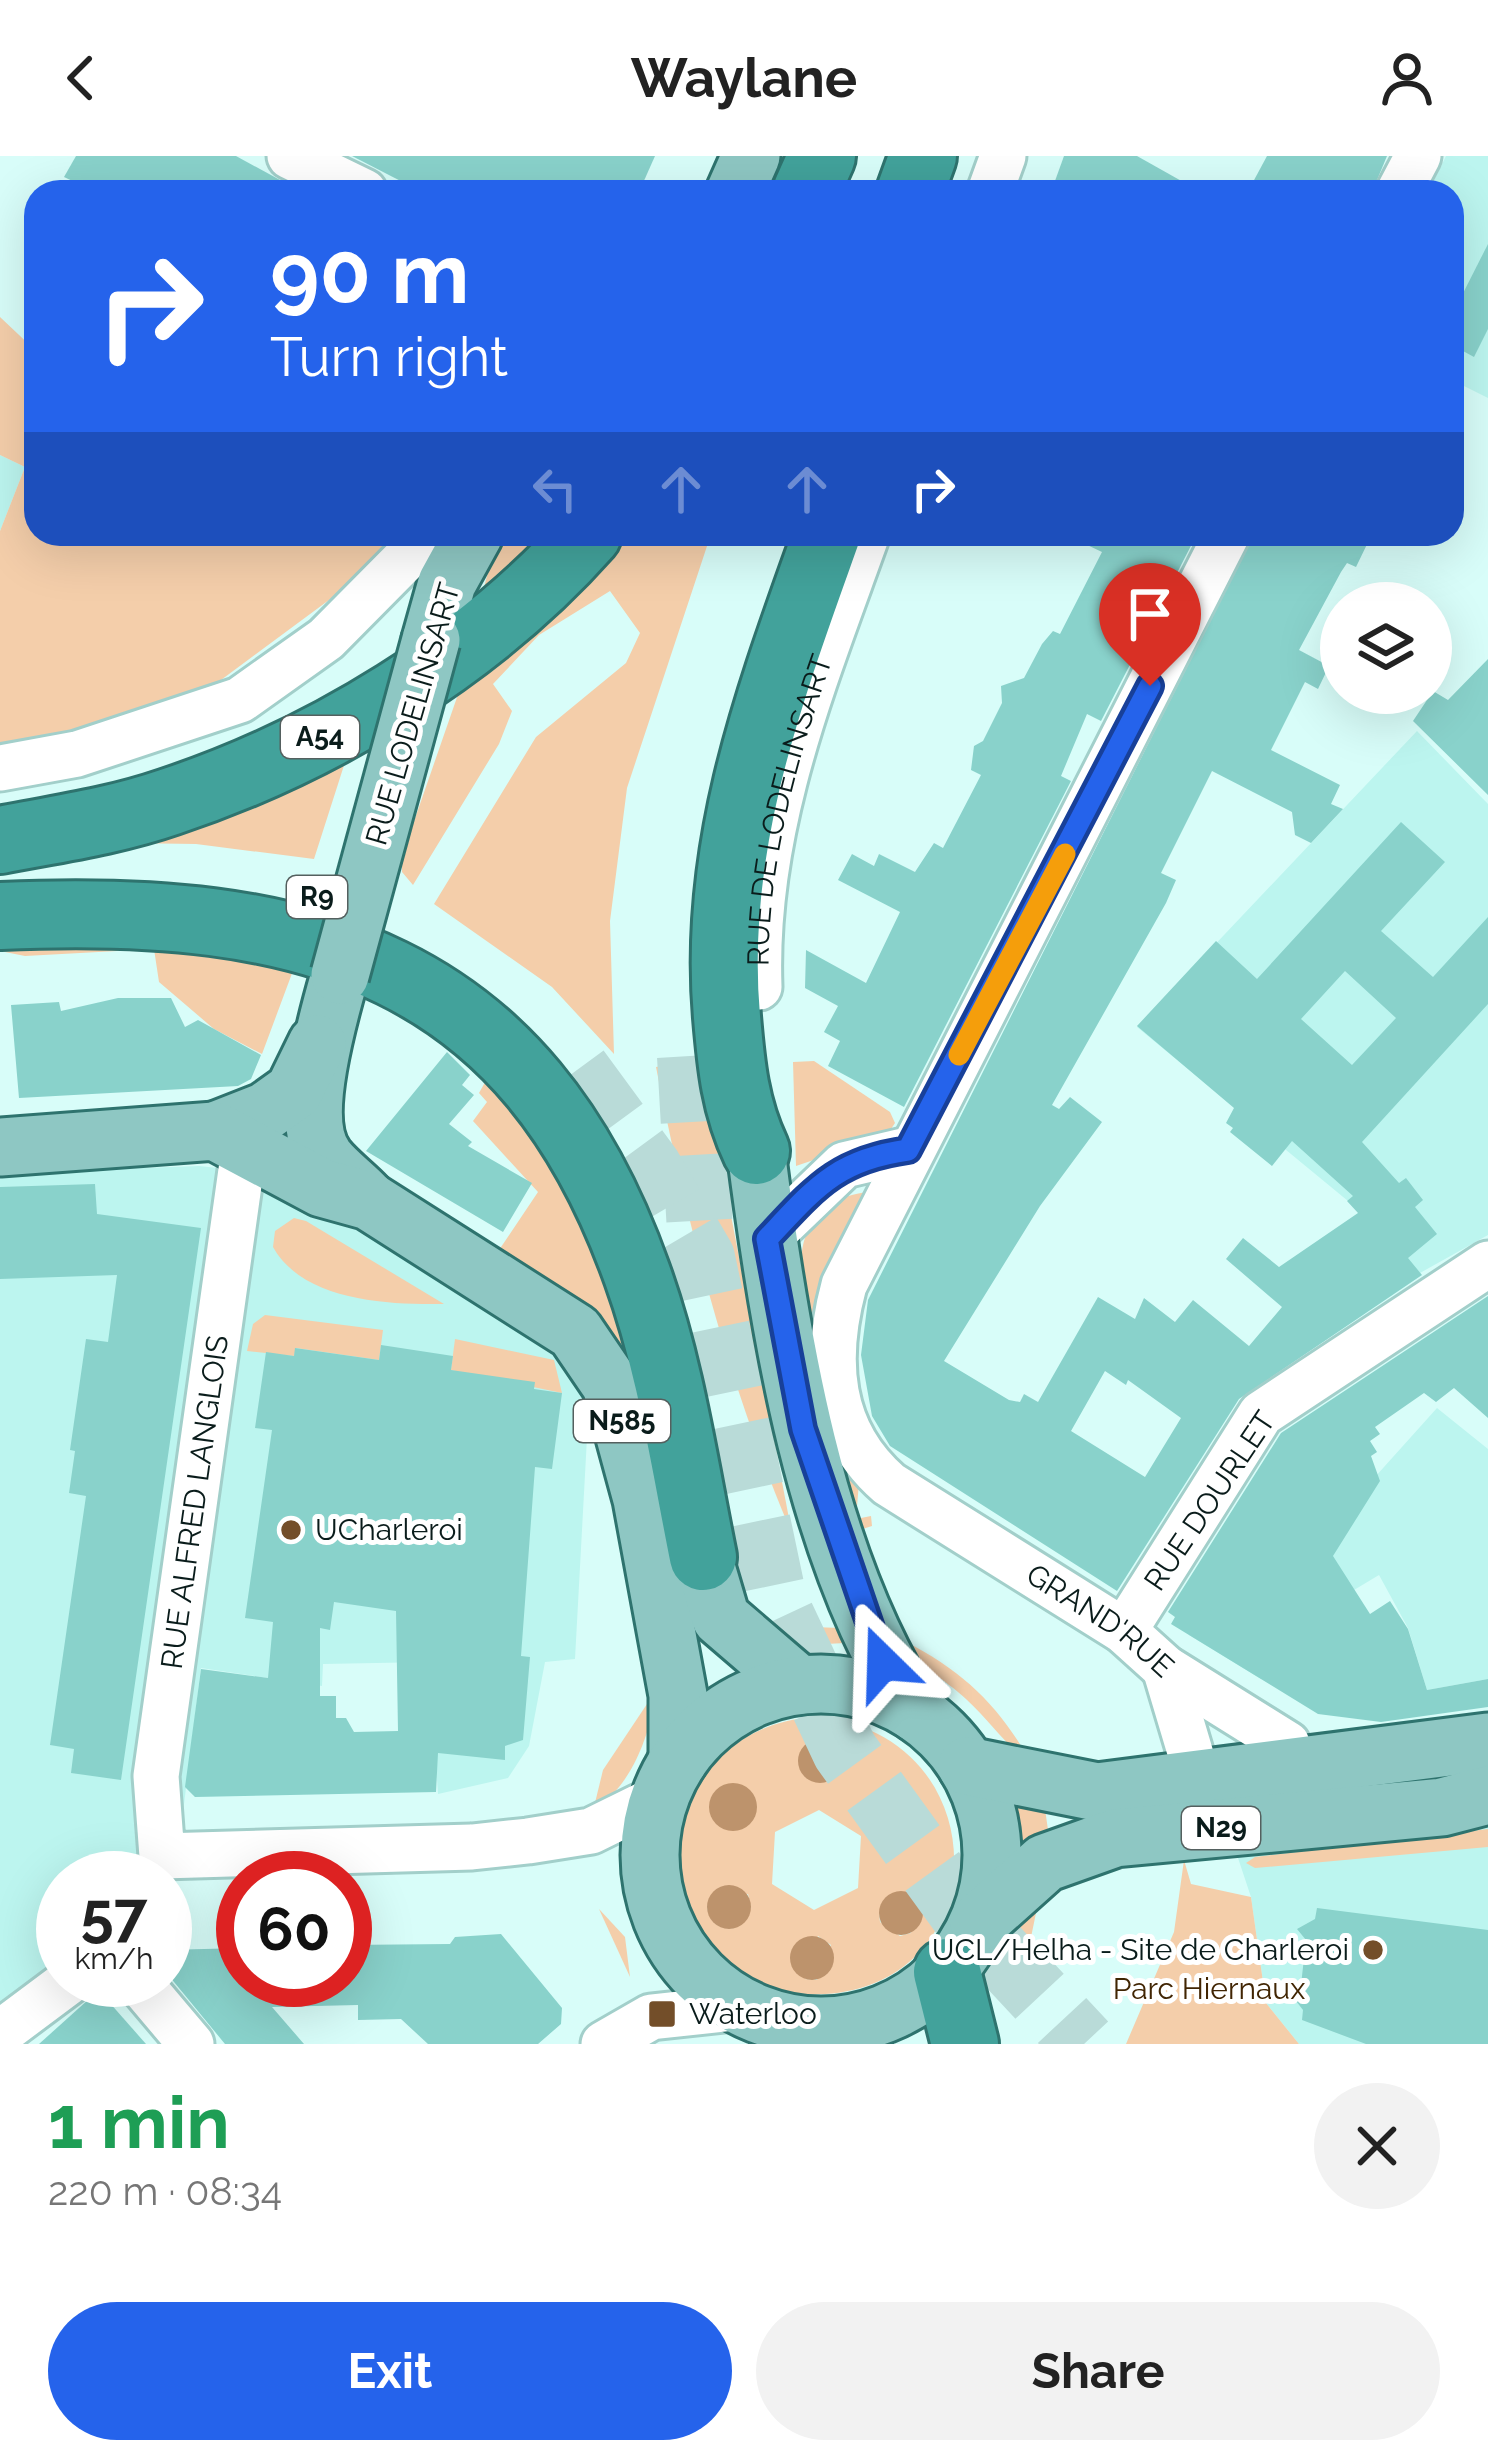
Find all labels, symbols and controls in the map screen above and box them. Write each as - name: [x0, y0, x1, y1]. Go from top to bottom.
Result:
- icon: back: [48, 45, 114, 111]
- icon: person: [1374, 45, 1440, 111]
- text: Waylane: [631, 46, 857, 110]
- text: 90 m: [270, 224, 469, 323]
- icon: right: [72, 228, 228, 384]
- text: Turn right: [270, 325, 508, 389]
- icon: left: [522, 456, 588, 522]
- icon: ahead: [648, 456, 714, 522]
- icon: ahead: [774, 456, 840, 522]
- icon: right: [900, 456, 966, 522]
- pin: [1099, 563, 1201, 686]
- street label: RUE LODELINSART: [358, 579, 467, 849]
- icon: arrive: [1117, 581, 1183, 647]
- map controls: [1320, 582, 1452, 714]
- button: layers: [1320, 582, 1452, 714]
- street label: RUE DE LODELINSART: [741, 650, 839, 966]
- road number: A54: [281, 716, 359, 758]
- road number: R9: [287, 876, 347, 918]
- street label: RUE ALFRED LANGLOIS: [154, 1333, 235, 1671]
- road number: N585: [574, 1400, 670, 1442]
- street label: RUE DOURLET: [1137, 1405, 1282, 1597]
- place label: UCharleroi: [315, 1512, 463, 1547]
- marker: UCharleroi: [278, 1517, 304, 1543]
- street label: GRAND'RUE: [1020, 1556, 1181, 1684]
- position arrow: [820, 1600, 946, 1726]
- road number: N29: [1182, 1807, 1260, 1849]
- speed limit sign: 60: [216, 1851, 372, 2007]
- text: 57: [81, 1879, 147, 1949]
- place label: UCL/Helha - Site de Charleroi: [932, 1932, 1349, 1967]
- marker: UCL/Helha - Site de Charleroi: [1360, 1937, 1386, 1963]
- text: km/h: [74, 1941, 154, 1976]
- park label: Parc Hiernaux: [1113, 1971, 1305, 2006]
- place label: Waterloo: [689, 1996, 817, 2031]
- marker: Waterloo: [646, 1998, 678, 2030]
- text: 1 min: [48, 2080, 230, 2165]
- button: close: [1314, 2083, 1440, 2209]
- text: 220 m · 08:34: [48, 2168, 282, 2214]
- button: Exit: [48, 2302, 732, 2440]
- button: Share: [756, 2302, 1440, 2440]

